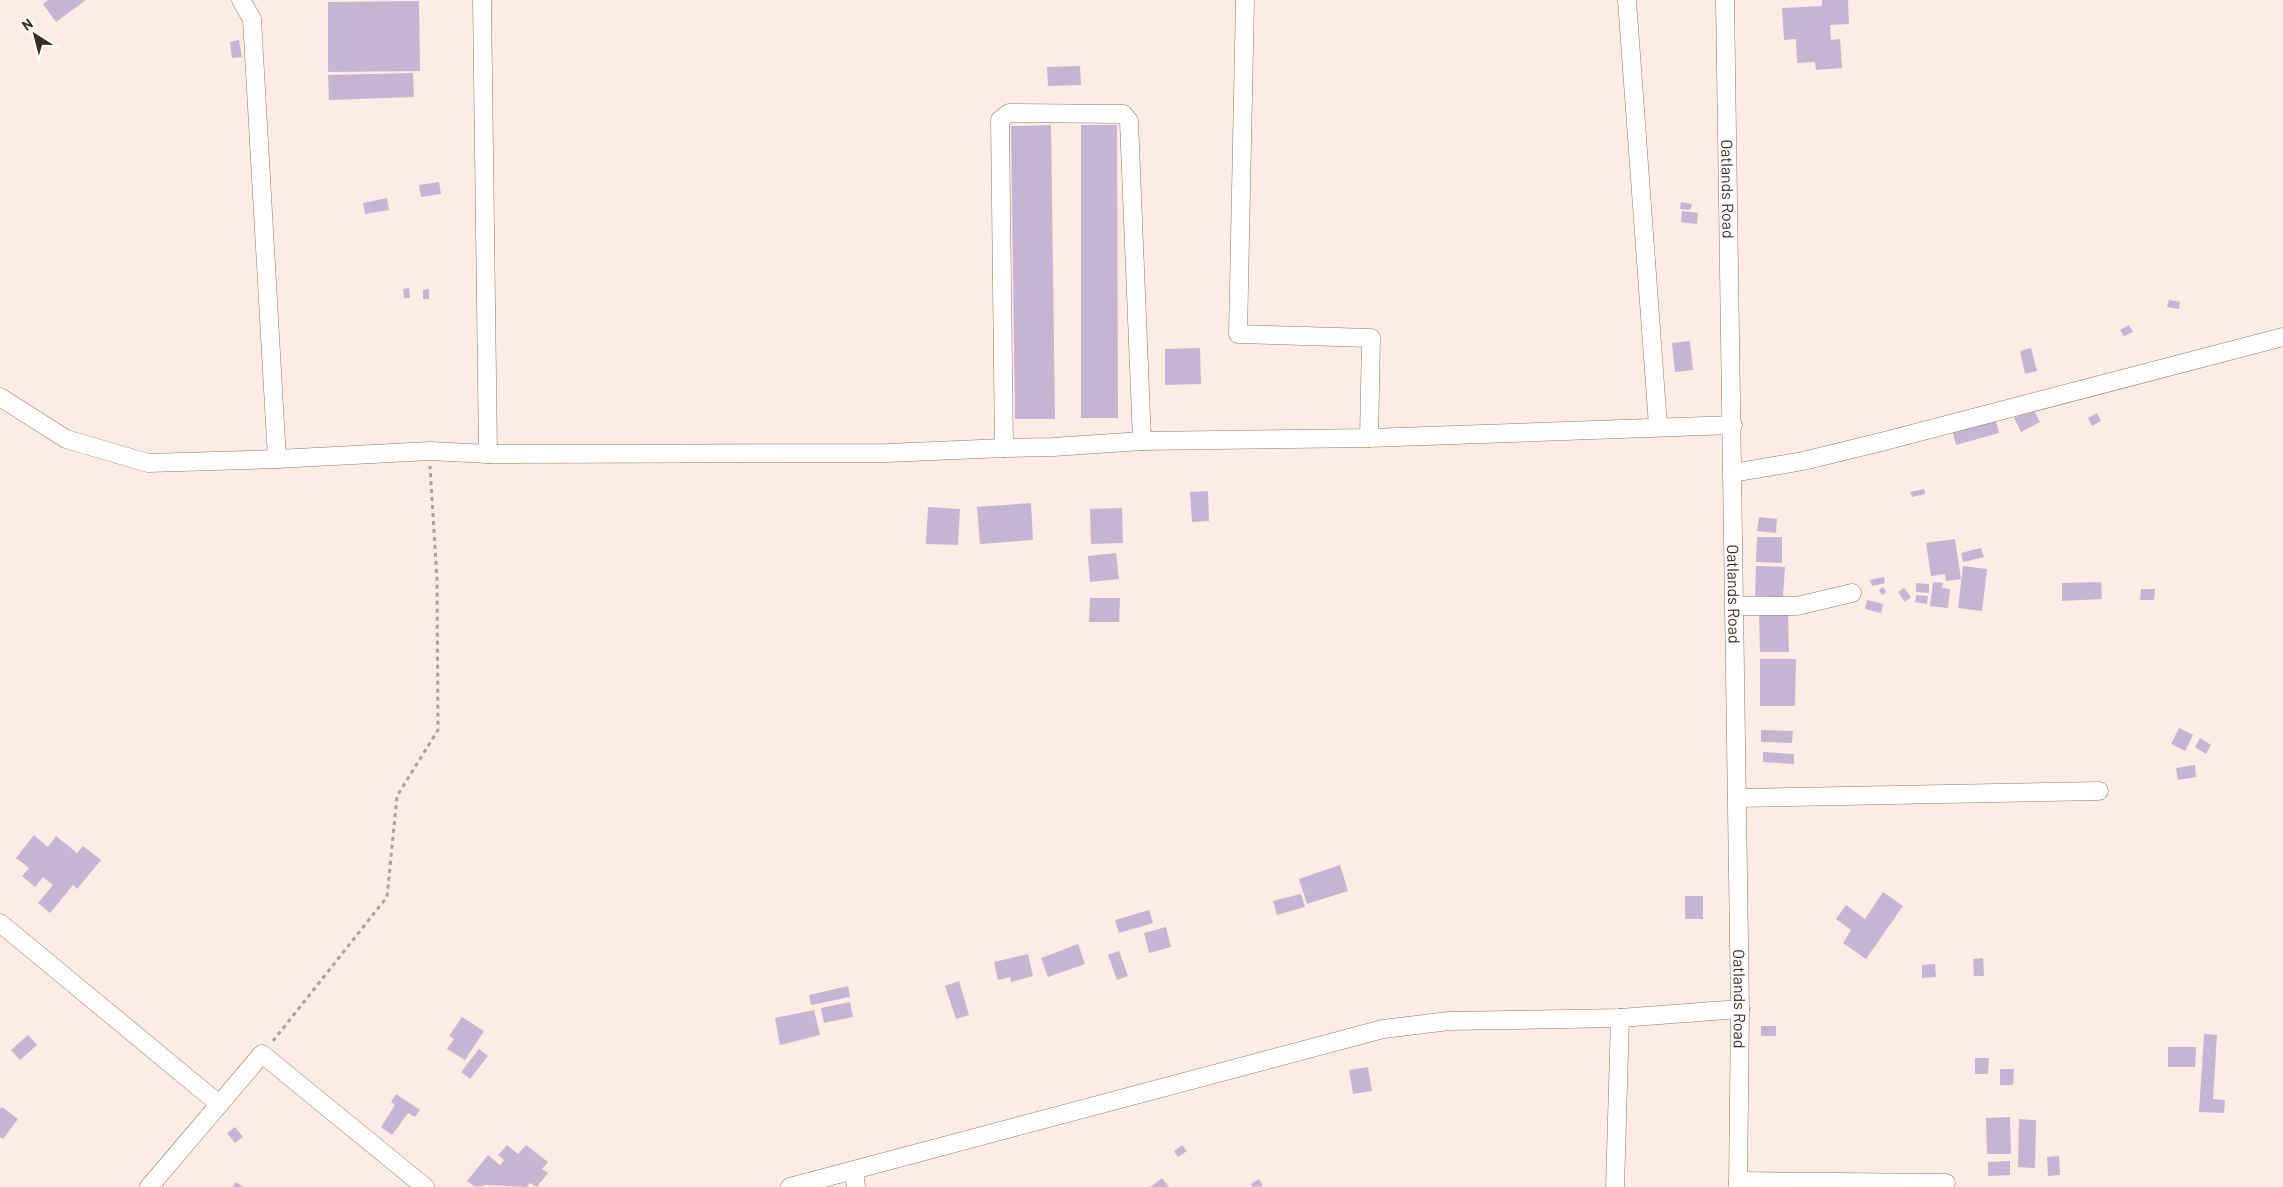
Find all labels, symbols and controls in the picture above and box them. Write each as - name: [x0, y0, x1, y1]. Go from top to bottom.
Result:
- north arrow: [10, 10, 60, 60]
- text: N: [18, 14, 36, 34]
- street label: Oatlands Road: [1718, 139, 1739, 239]
- street label: Oatlands Road: [1724, 544, 1745, 644]
- street label: Oatlands Road: [1730, 949, 1750, 1049]

